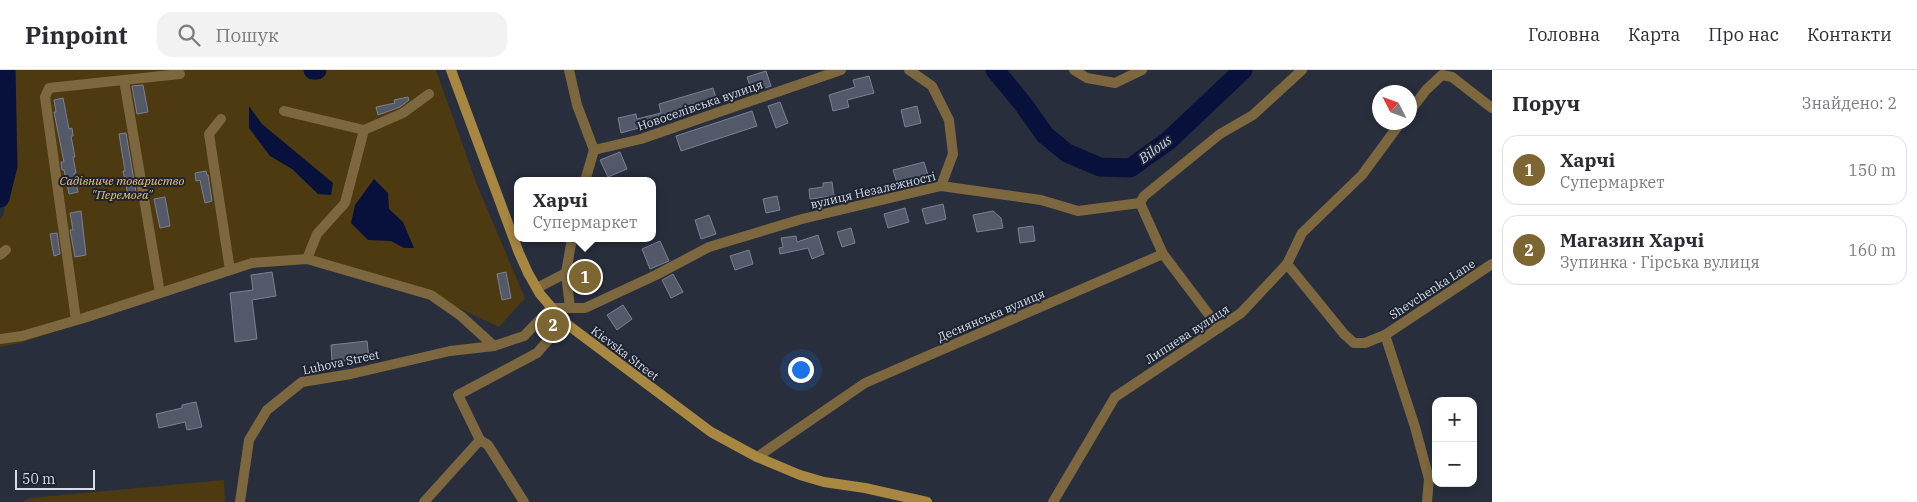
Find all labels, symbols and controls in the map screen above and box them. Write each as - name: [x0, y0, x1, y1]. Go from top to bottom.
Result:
- search box: [157, 12, 507, 57]
- text: Pinpoint: [25, 19, 127, 51]
- icon: search: [175, 21, 203, 49]
- text: Пошук: [215, 23, 279, 47]
- text: Головна: [1528, 23, 1600, 46]
- text: Карта: [1628, 23, 1680, 46]
- text: Про нас: [1708, 23, 1779, 46]
- text: Контакти: [1807, 23, 1892, 46]
- street label: Новоселівська вулиця: [635, 76, 765, 134]
- north arrow: [1372, 85, 1417, 130]
- text: Поруч: [1512, 89, 1580, 117]
- text: Знайдено: 2: [1802, 93, 1897, 113]
- water label: Bilous: [1134, 130, 1176, 168]
- text: Харчі: [1560, 148, 1615, 172]
- text: 1: [1524, 160, 1534, 180]
- text: 150 m: [1848, 160, 1896, 180]
- street label: вулиця Незалежності: [809, 168, 937, 212]
- text: Супермаркет: [1560, 172, 1665, 192]
- park label: Садівниче товариство "Перемога": [60, 173, 184, 202]
- popup: [514, 177, 656, 242]
- text: Харчі: [533, 188, 588, 212]
- text: Супермаркет: [533, 212, 637, 232]
- text: Магазин Харчі: [1560, 228, 1704, 252]
- text: 2: [1524, 240, 1534, 260]
- text: 160 m: [1848, 240, 1896, 260]
- text: Зупинка · Гірська вулиця: [1560, 252, 1760, 272]
- street label: Shevchenka Lane: [1386, 256, 1478, 322]
- pin: 1: [569, 258, 601, 296]
- street label: Деснянська вулиця: [935, 286, 1047, 344]
- street label: Липнева вулиця: [1142, 301, 1232, 367]
- pin: 2: [537, 306, 569, 344]
- street label: Kievska Street: [588, 323, 662, 383]
- street label: Luhova Street: [301, 347, 381, 377]
- your location: [788, 357, 814, 383]
- map controls: [1432, 397, 1477, 487]
- button: +: [1432, 397, 1477, 442]
- button: −: [1432, 442, 1477, 487]
- scale bar: [15, 467, 95, 490]
- text: 50 m: [22, 470, 55, 488]

